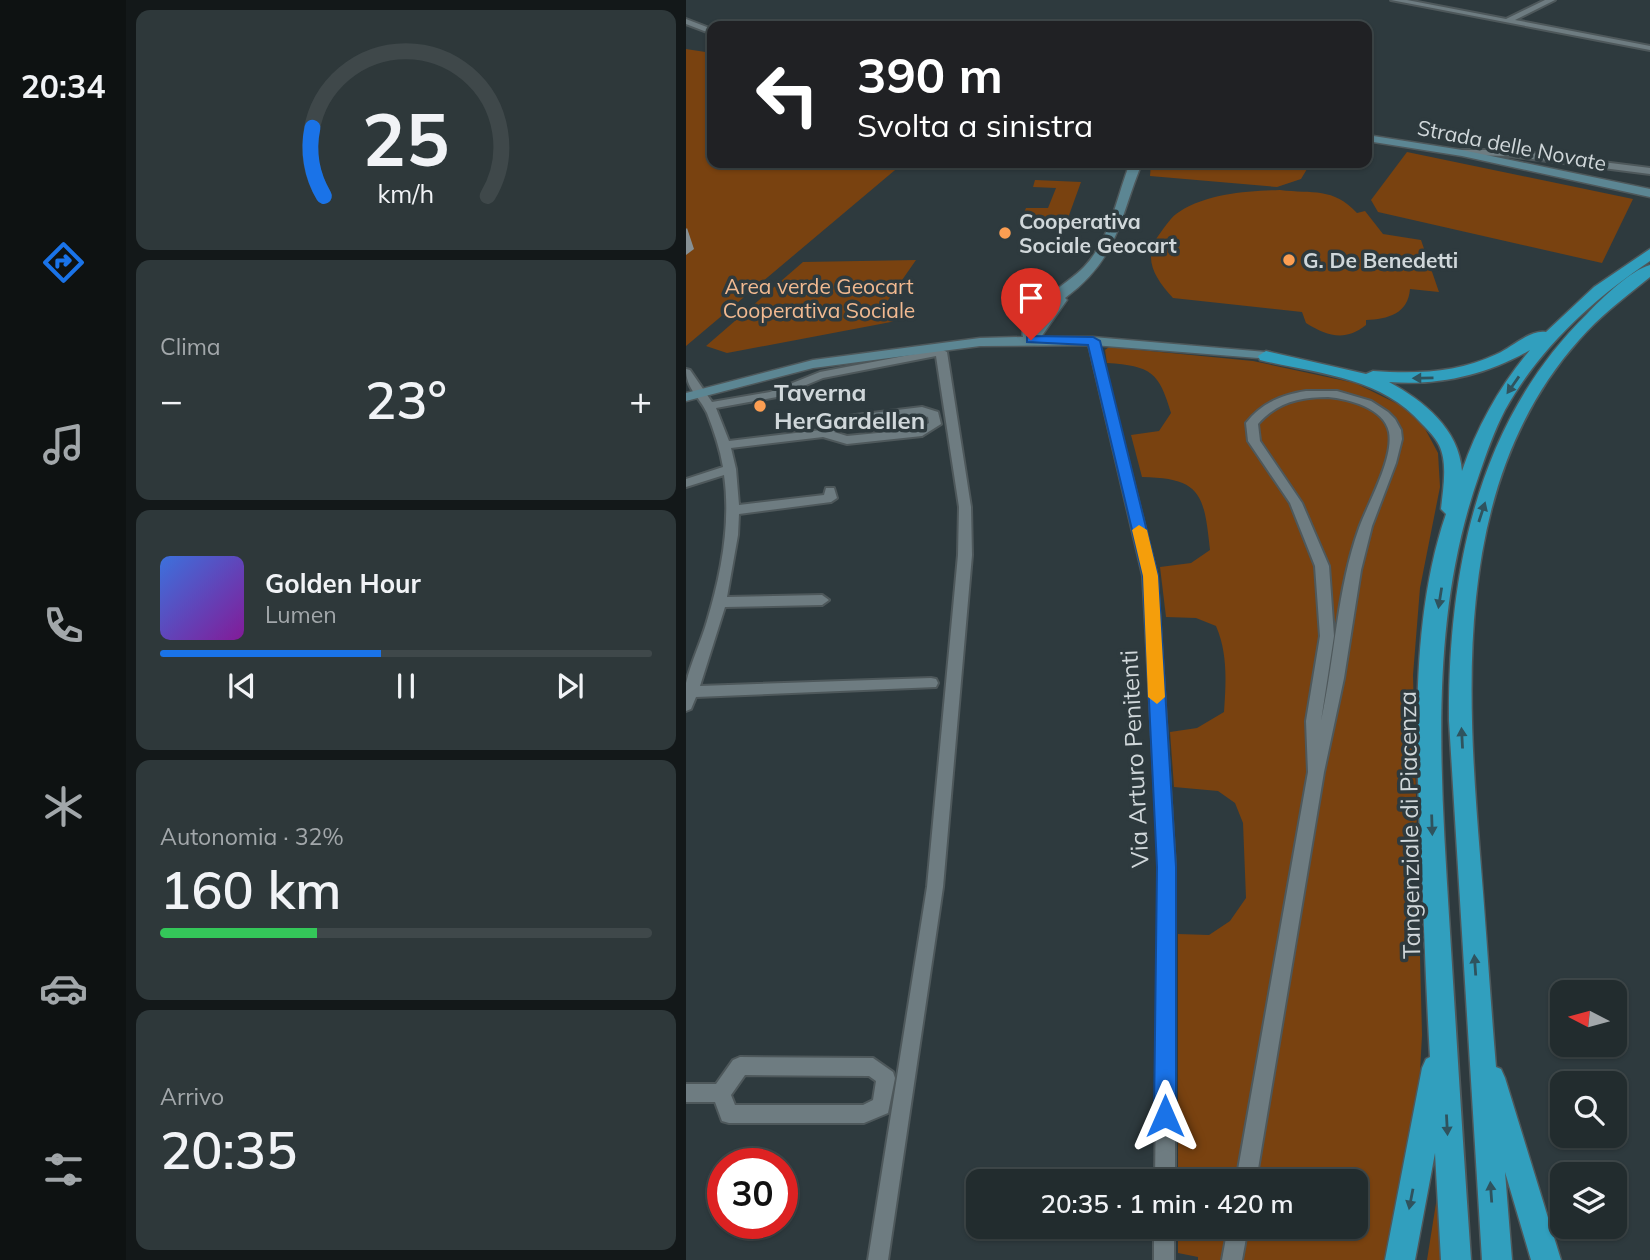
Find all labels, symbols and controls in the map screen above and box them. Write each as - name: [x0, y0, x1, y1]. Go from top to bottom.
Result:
- text: 390 m: [857, 44, 1003, 105]
- icon: left: [742, 49, 833, 140]
- text: 20:34: [21, 66, 105, 106]
- text: 25: [362, 93, 450, 184]
- text: Svolta a sinistra: [857, 105, 1093, 145]
- street label: Strada delle Novate: [1415, 114, 1609, 176]
- text: km/h: [378, 178, 434, 209]
- place label: Cooperativa Sociale Geocart: [1019, 208, 1177, 258]
- marker: Cooperativa Sociale Geocart: [997, 225, 1013, 241]
- icon: directions: [39, 238, 88, 287]
- place label: G. De Benedetti: [1303, 247, 1458, 273]
- marker: G. De Benedetti: [1281, 252, 1297, 268]
- pin: [1001, 268, 1061, 340]
- park label: Area verde Geocart Cooperativa Sociale: [723, 273, 915, 323]
- icon: arrive: [1012, 279, 1050, 317]
- text: Clima: [160, 332, 221, 361]
- text: 23°: [365, 367, 447, 432]
- one-way arrow: [1412, 372, 1434, 384]
- text: −: [160, 376, 183, 424]
- text: +: [629, 376, 652, 424]
- one-way arrow: [1506, 376, 1520, 394]
- place label: Taverna HerGardellen: [774, 377, 925, 435]
- marker: Taverna HerGardellen: [752, 398, 768, 414]
- icon: music: [39, 420, 88, 469]
- one-way arrow: [1477, 502, 1487, 523]
- text: Golden Hour: [265, 567, 421, 600]
- one-way arrow: [1434, 587, 1445, 609]
- text: Lumen: [265, 600, 337, 629]
- icon: phone: [39, 601, 88, 650]
- street label: Via Arturo Penitenti: [1113, 649, 1155, 869]
- icon: previous: [223, 667, 261, 705]
- icon: pause: [387, 667, 425, 705]
- icon: next: [551, 667, 589, 705]
- street label: Tangenziale di Piacenza: [1392, 691, 1426, 959]
- one-way arrow: [1456, 727, 1467, 749]
- icon: climate: [39, 782, 88, 831]
- one-way arrow: [1426, 814, 1437, 836]
- text: Autonomia · 32%: [160, 822, 344, 851]
- text: 160 km: [160, 857, 341, 922]
- one-way arrow: [1469, 954, 1480, 976]
- icon: car: [39, 964, 88, 1013]
- north arrow: [1550, 980, 1628, 1057]
- map controls: [1550, 980, 1627, 1239]
- button: search: [1550, 1071, 1627, 1148]
- position arrow: [1128, 1079, 1202, 1153]
- text: Arrivo: [160, 1082, 224, 1111]
- one-way arrow: [1442, 1115, 1453, 1137]
- text: 20:35: [160, 1117, 297, 1182]
- icon: filters: [39, 1145, 88, 1194]
- speed limit sign: 30: [707, 1148, 798, 1239]
- button: layers: [1550, 1162, 1627, 1239]
- one-way arrow: [1485, 1181, 1496, 1203]
- text: 20:35 · 1 min · 420 m: [1040, 1187, 1294, 1220]
- one-way arrow: [1405, 1188, 1416, 1210]

